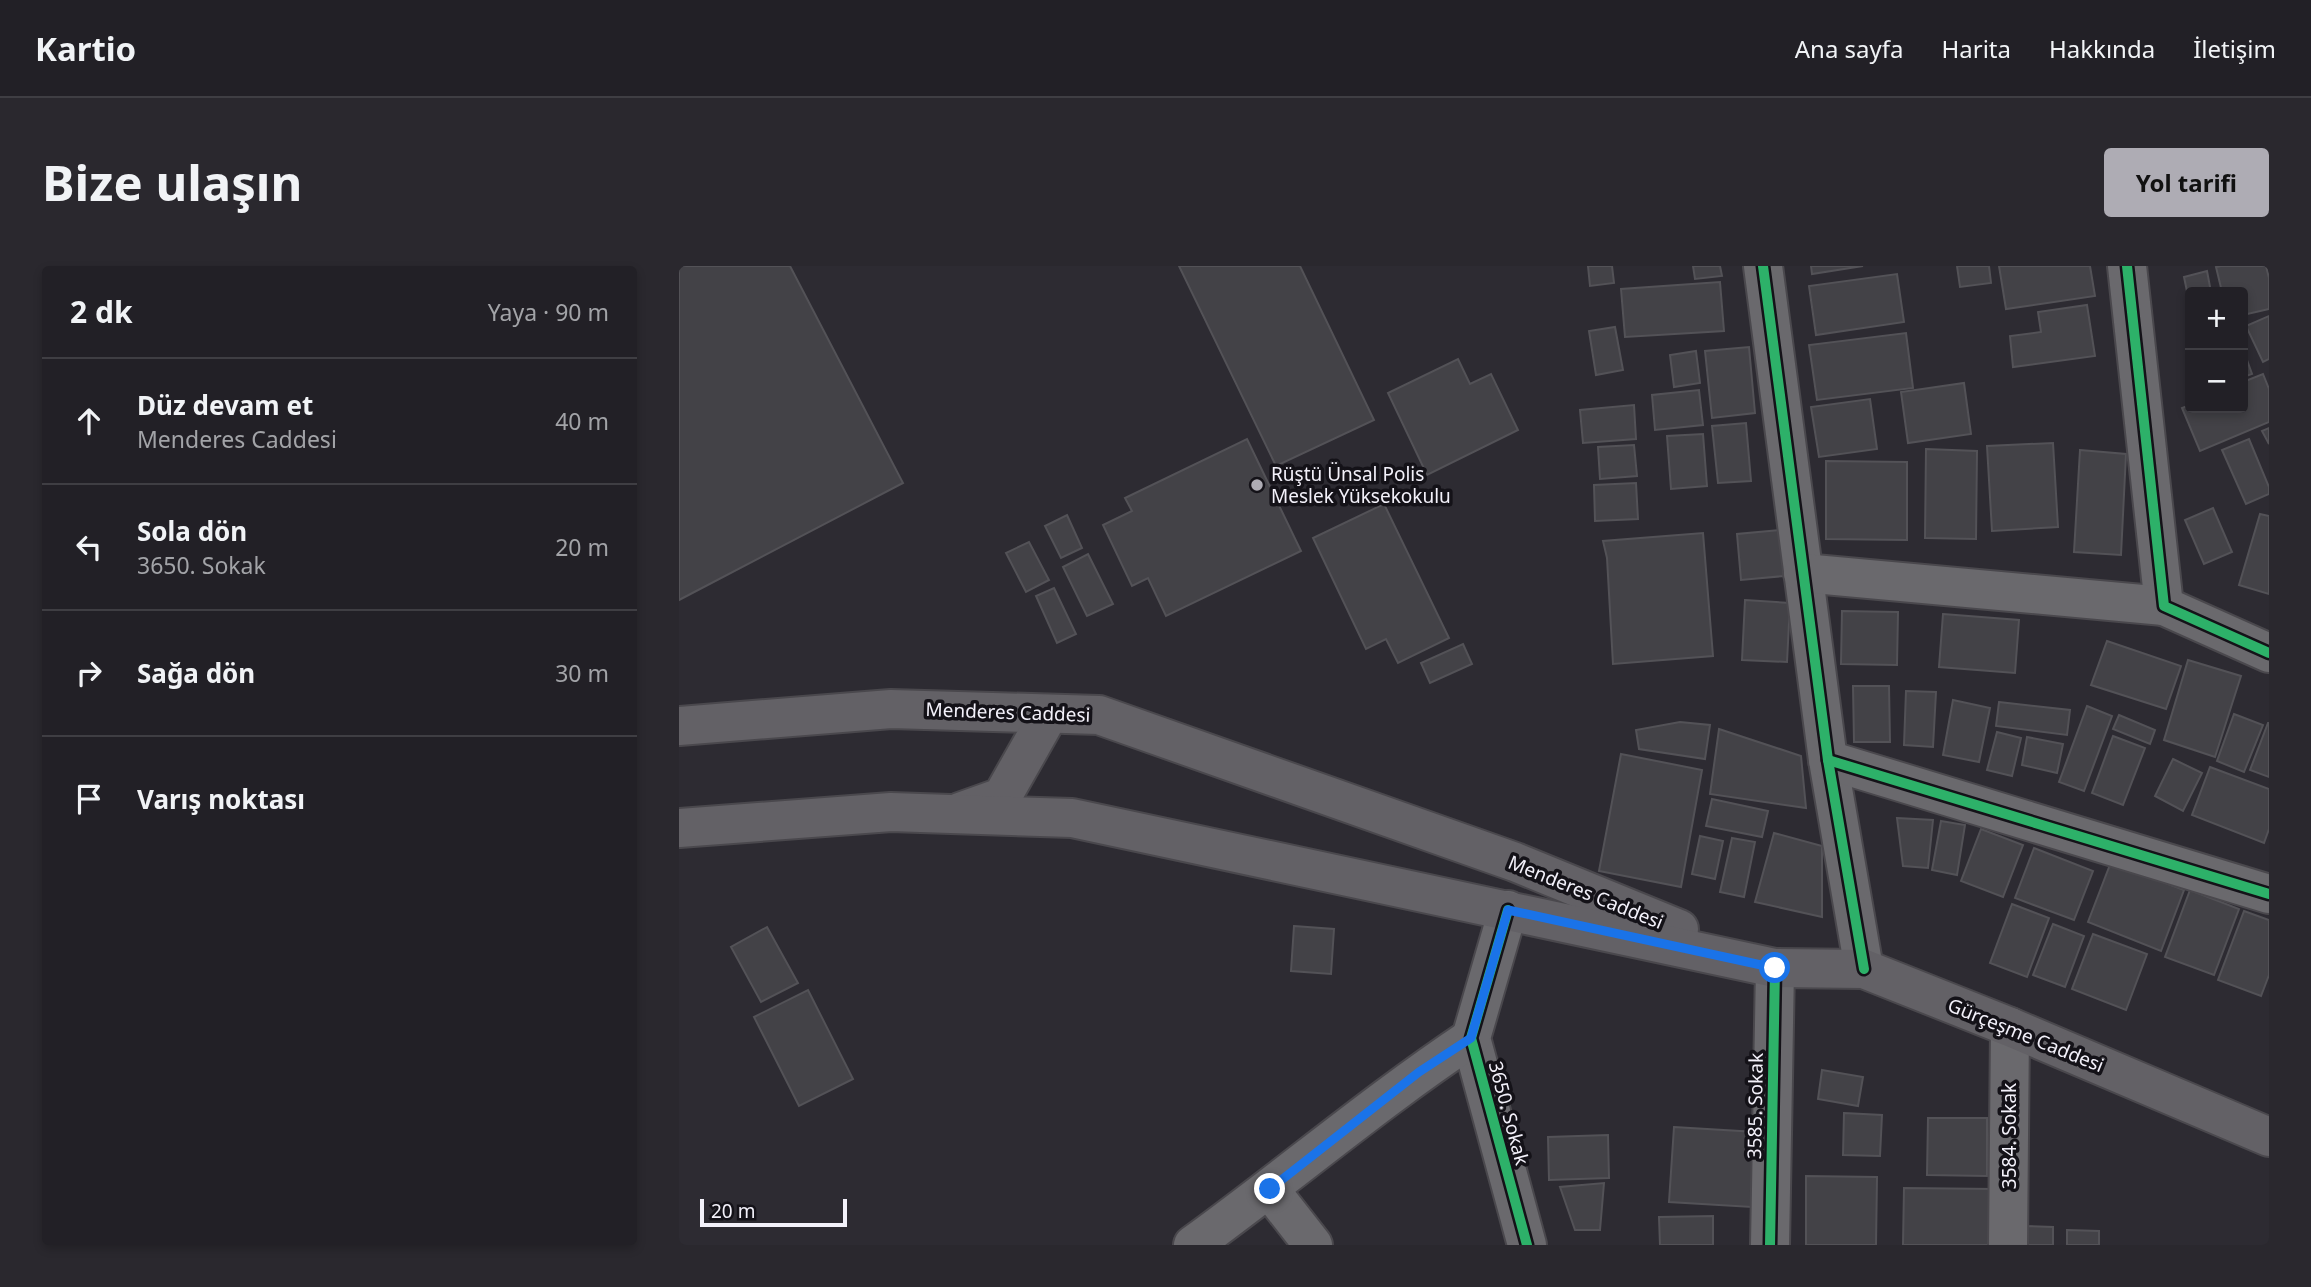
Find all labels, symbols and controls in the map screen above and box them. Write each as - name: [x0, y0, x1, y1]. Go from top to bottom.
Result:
- text: Kartio: [35, 26, 136, 71]
- text: Ana sayfa: [1795, 32, 1904, 65]
- text: Harita: [1942, 32, 2011, 65]
- text: Hakkında: [2049, 32, 2155, 65]
- text: İletişim: [2193, 32, 2276, 65]
- button: Yol tarifi: [2104, 148, 2269, 217]
- text: Bize ulaşın: [42, 149, 302, 215]
- map controls: [2185, 287, 2248, 413]
- button: +: [2185, 287, 2248, 350]
- text: 2 dk: [70, 291, 133, 332]
- text: Yaya · 90 m: [488, 296, 609, 328]
- button: −: [2185, 350, 2248, 413]
- text: Düz devam et: [137, 387, 313, 423]
- icon: ahead: [70, 402, 108, 440]
- text: 40 m: [555, 405, 609, 437]
- text: Menderes Caddesi: [137, 423, 337, 455]
- place label: Rüştü Ünsal Polis Meslek Yüksekokulu: [1271, 461, 1451, 509]
- marker: Rüştü Ünsal Polis Meslek Yüksekokulu: [1249, 477, 1265, 493]
- text: Sola dön: [137, 513, 247, 549]
- icon: left: [70, 528, 108, 566]
- text: 20 m: [555, 531, 609, 563]
- text: 3650. Sokak: [137, 549, 266, 581]
- icon: right: [70, 654, 108, 692]
- text: Sağa dön: [137, 655, 255, 691]
- text: 30 m: [555, 657, 609, 689]
- street label: Menderes Caddesi: [925, 696, 1091, 728]
- icon: arrive: [70, 780, 108, 818]
- text: Varış noktası: [137, 781, 305, 817]
- street label: Menderes Caddesi: [1505, 849, 1667, 935]
- route start: [1759, 952, 1790, 983]
- street label: Gürçeşme Caddesi: [1944, 992, 2108, 1078]
- street label: 3585. Sokak: [1741, 1053, 1769, 1159]
- street label: 3650. Sokak: [1483, 1058, 1535, 1168]
- street label: 3584. Sokak: [1996, 1083, 2022, 1189]
- route end: [1254, 1173, 1285, 1204]
- scale bar: [700, 1196, 847, 1228]
- text: 20 m: [711, 1198, 755, 1224]

